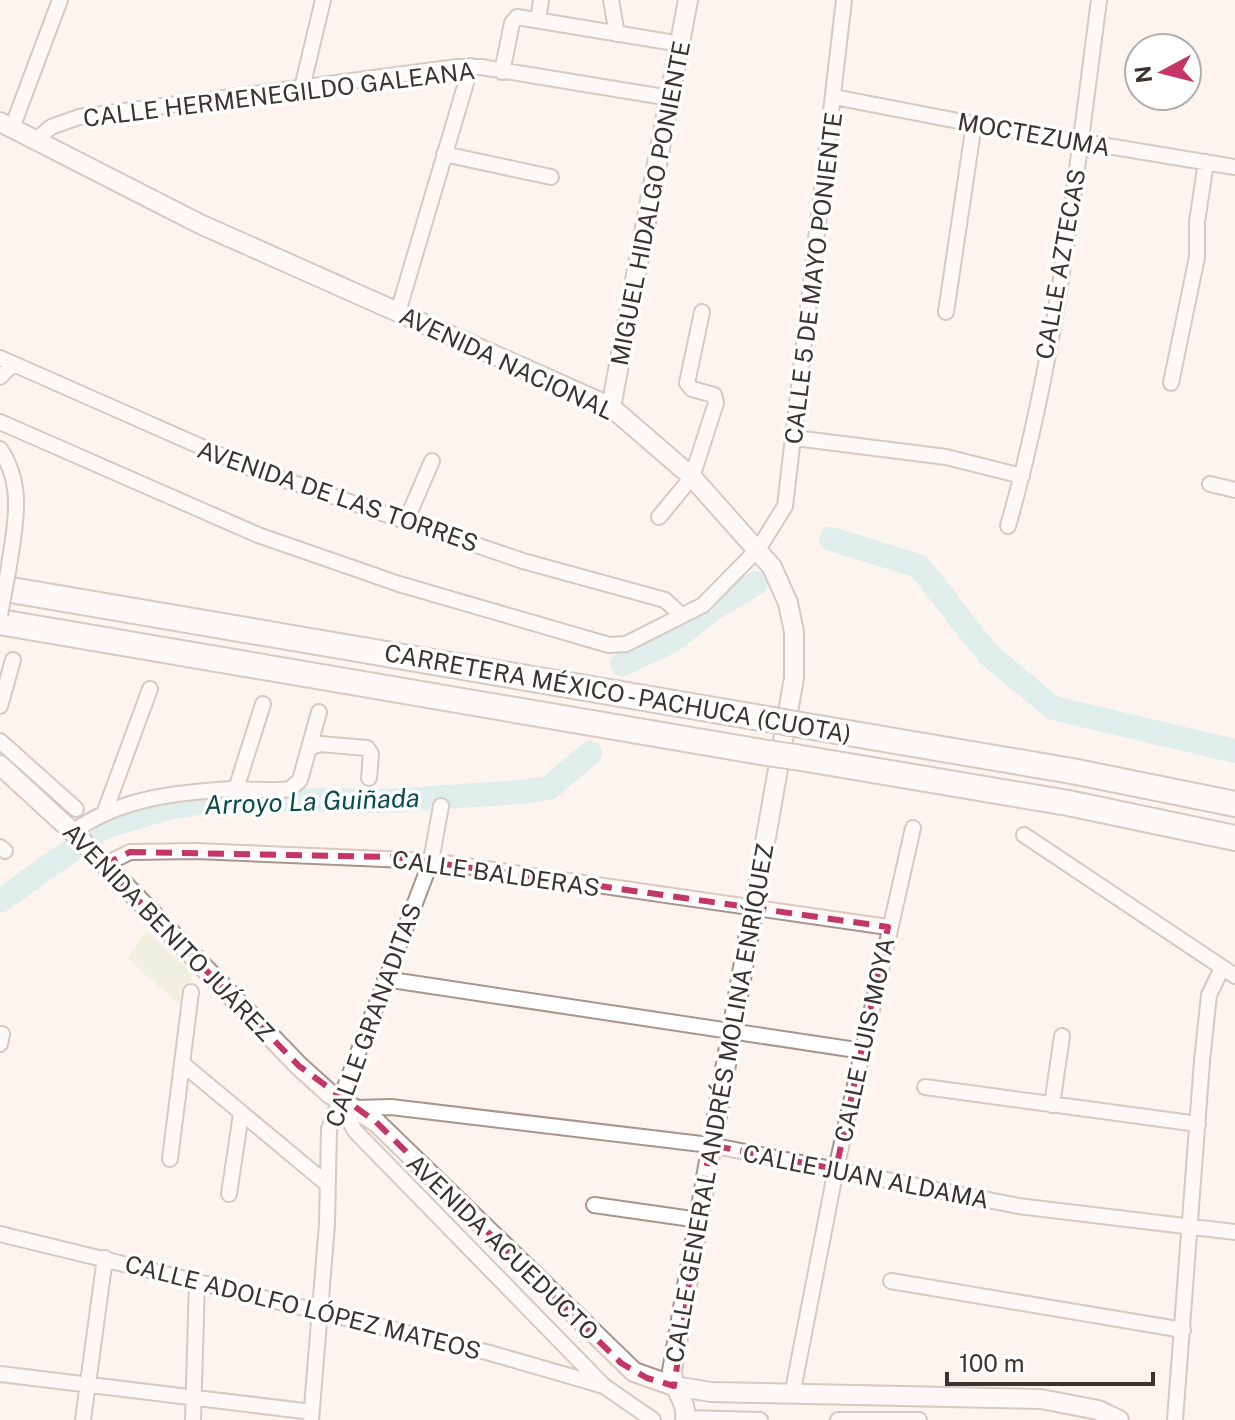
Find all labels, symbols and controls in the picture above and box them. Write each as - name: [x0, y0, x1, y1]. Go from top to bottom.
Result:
- north arrow: [1123, 32, 1203, 112]
- street label: MIGUEL HIDALGO PONIENTE: [605, 38, 695, 368]
- street label: CALLE HERMENEGILDO GALEANA: [82, 56, 476, 132]
- text: N: [1129, 64, 1157, 85]
- street label: MOCTEZUMA: [956, 107, 1112, 161]
- street label: CALLE 5 DE MAYO PONIENTE: [779, 110, 847, 446]
- street label: CALLE AZTECAS: [1029, 167, 1091, 361]
- street label: AVENIDA NACIONAL: [395, 301, 619, 425]
- street label: AVENIDA DE LAS TORRES: [194, 435, 482, 557]
- street label: CARRETERA MÉXICO - PACHUCA (CUOTA): [382, 638, 854, 748]
- water label: Arroyo La Guiñada: [204, 782, 420, 820]
- street label: AVENIDA BENITO JUÁREZ: [58, 817, 280, 1047]
- street label: CALLE GENERAL ANDRÉS MOLINA ENRÍQUEZ: [659, 841, 779, 1365]
- street label: CALLE BALDERAS: [390, 845, 602, 901]
- street label: CALLE GRANADITAS: [319, 899, 427, 1131]
- street label: CALLE LUIS MOYA: [829, 935, 899, 1145]
- street label: CALLE JUAN ALDAMA: [741, 1138, 991, 1214]
- street label: AVENIDA ACUEDUCTO: [402, 1148, 604, 1346]
- street label: CALLE ADOLFO LÓPEZ MATEOS: [122, 1249, 484, 1365]
- scale bar: [947, 1336, 1153, 1386]
- text: 100 m: [959, 1349, 1025, 1377]

